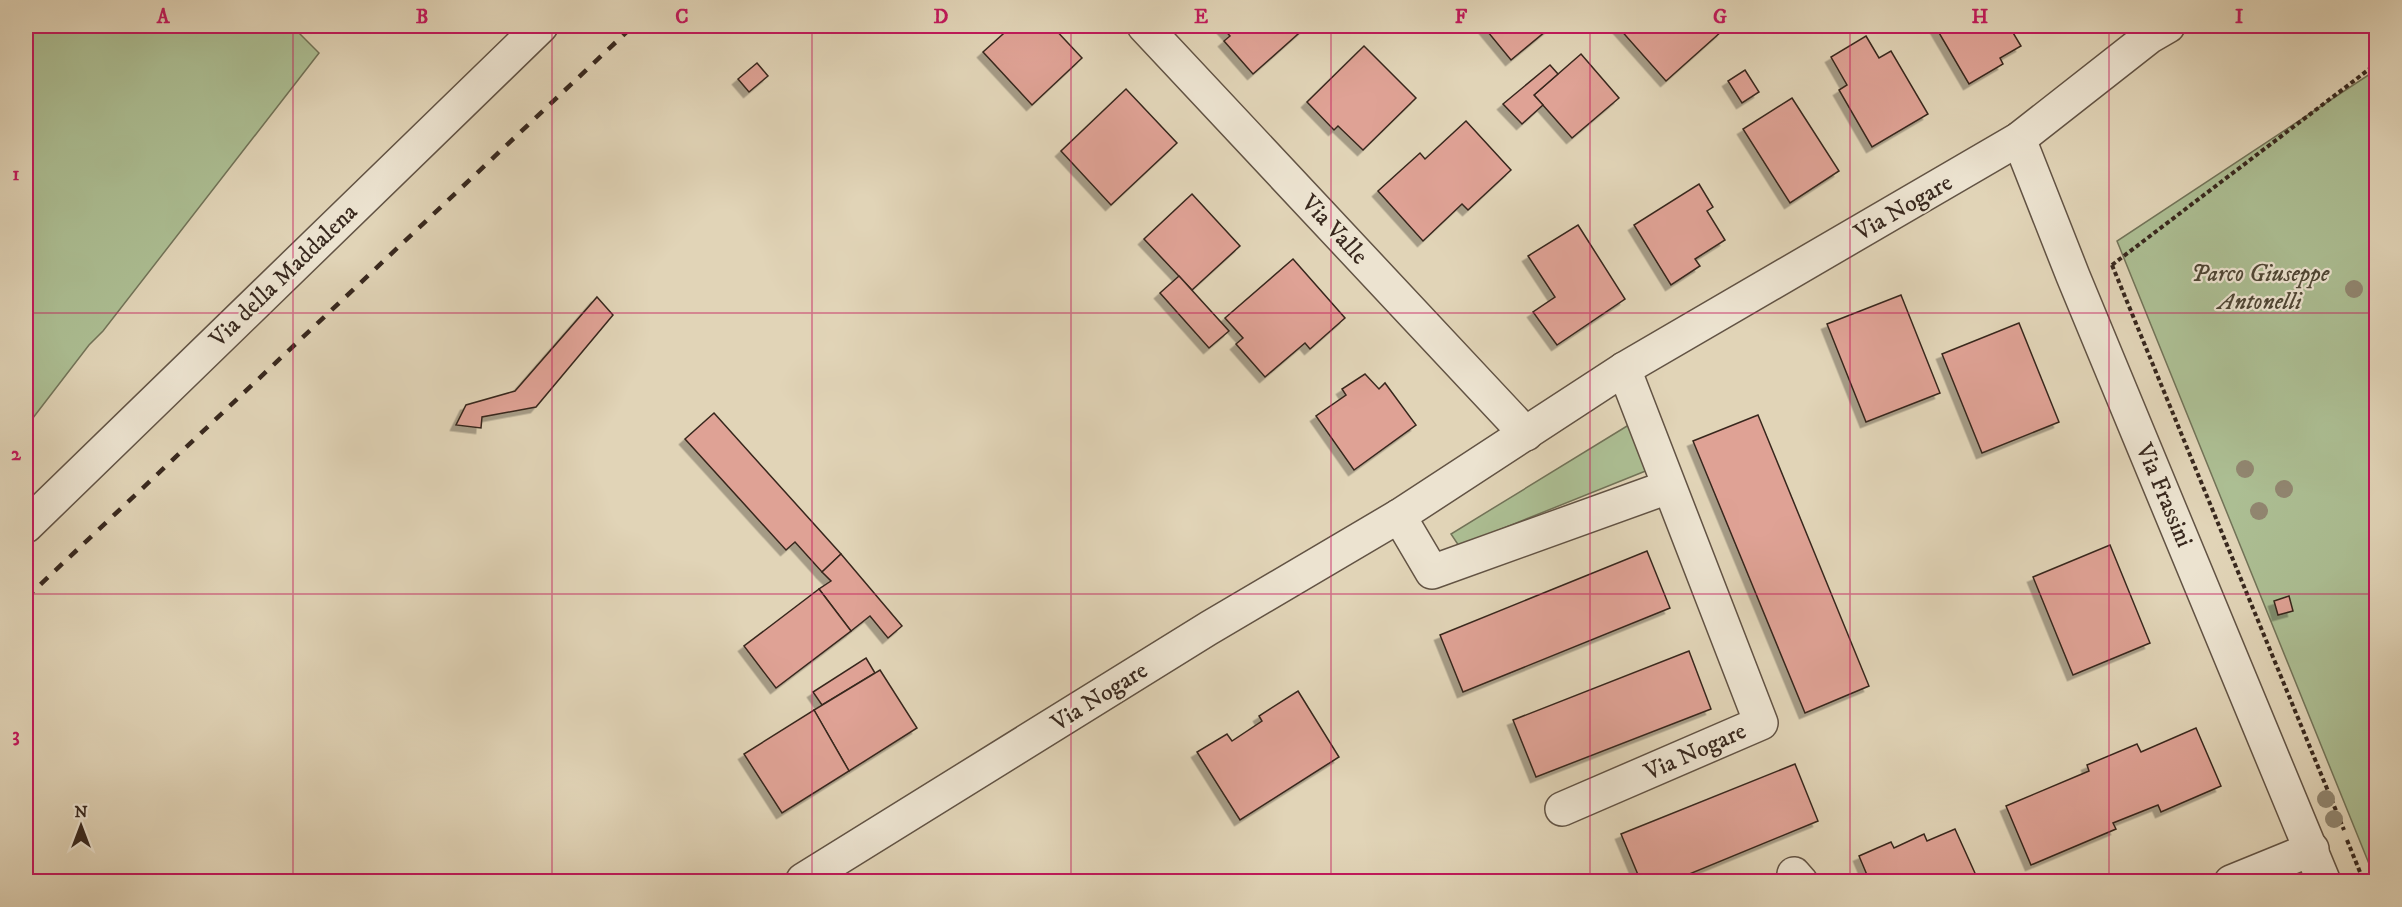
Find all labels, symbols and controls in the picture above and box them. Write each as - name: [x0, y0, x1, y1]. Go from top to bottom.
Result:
- text: A: [156, 5, 171, 30]
- text: B: [416, 5, 428, 30]
- text: C: [675, 5, 689, 30]
- text: D: [934, 5, 949, 30]
- text: E: [1194, 5, 1208, 30]
- text: F: [1455, 5, 1468, 30]
- text: G: [1713, 5, 1727, 30]
- text: H: [1972, 5, 1989, 30]
- text: I: [2235, 5, 2243, 30]
- text: 1: [12, 162, 20, 187]
- street label: Via Nogare: [1848, 168, 1958, 248]
- street label: Via Valle: [1294, 188, 1374, 271]
- street label: Via della Maddalena: [203, 197, 365, 355]
- park label: Parco Giuseppe Antonelli: [2191, 259, 2330, 317]
- street label: Via Frassini: [2128, 438, 2199, 552]
- text: 2: [11, 442, 22, 467]
- street label: Via Nogare: [1045, 655, 1153, 739]
- street label: Via Nogare: [1639, 716, 1751, 788]
- text: 3: [12, 723, 20, 748]
- north arrow: [51, 796, 111, 856]
- text: N: [74, 802, 88, 822]

